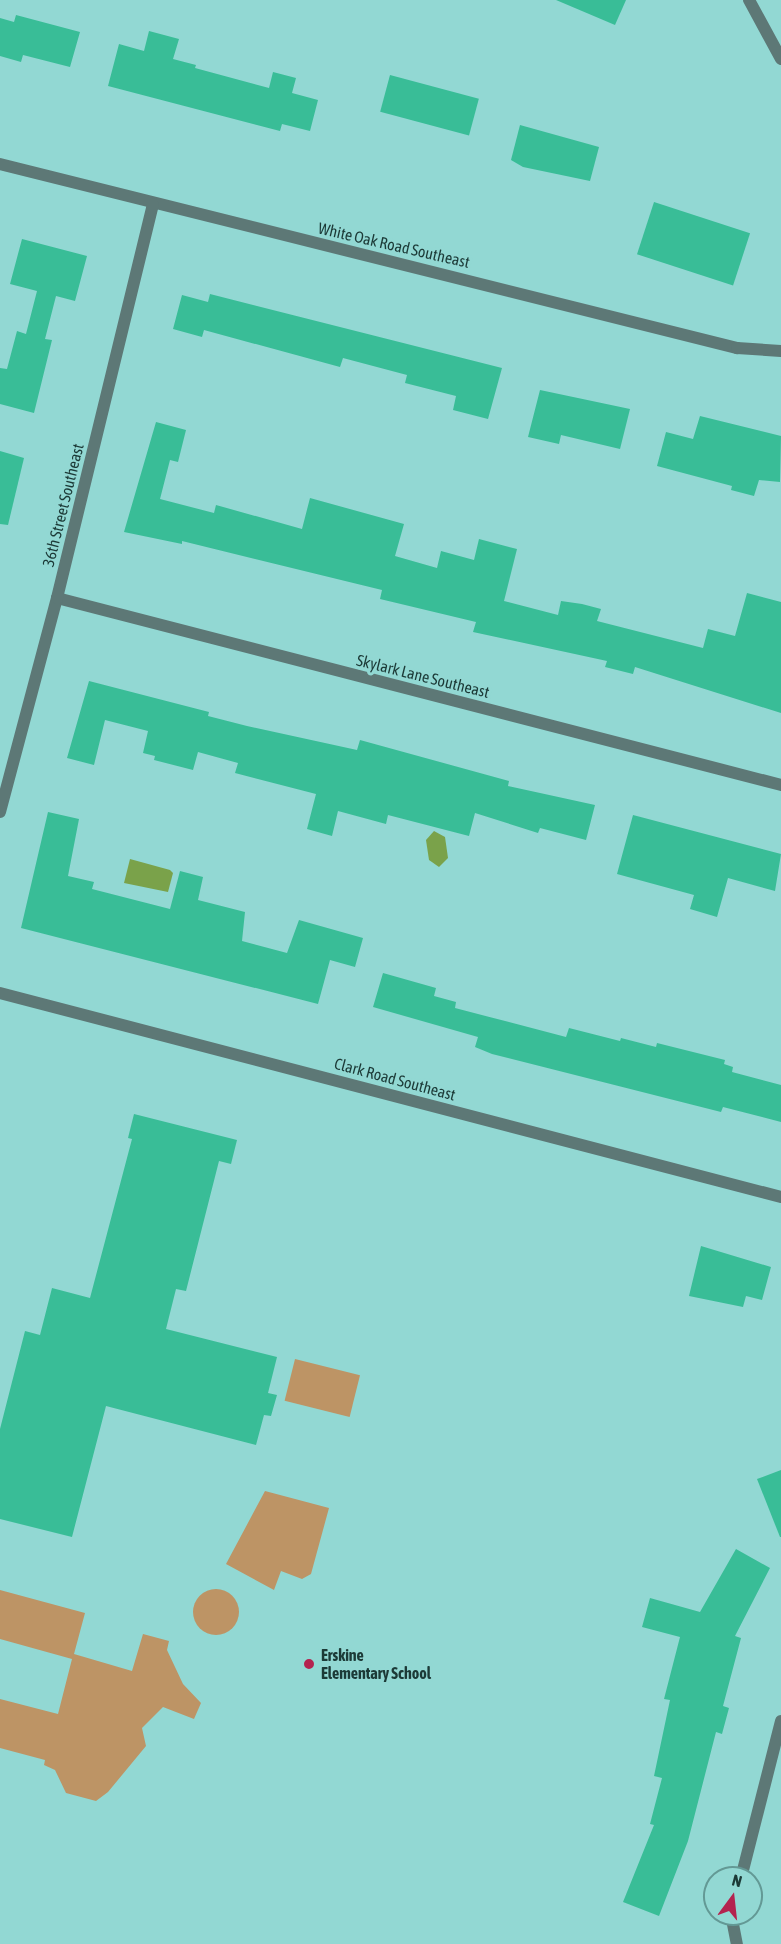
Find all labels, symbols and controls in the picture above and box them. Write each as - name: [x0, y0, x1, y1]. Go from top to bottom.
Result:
- street label: White Oak Road Southeast: [316, 218, 472, 272]
- street label: 36th Street Southeast: [38, 441, 88, 569]
- street label: Skylark Lane Southeast: [355, 650, 491, 702]
- street label: Clark Road Southeast: [332, 1054, 458, 1104]
- place label: Erskine Elementary School: [321, 1645, 431, 1683]
- marker: Erskine Elementary School: [302, 1657, 316, 1671]
- north arrow: [703, 1866, 763, 1926]
- text: N: [730, 1871, 744, 1890]

